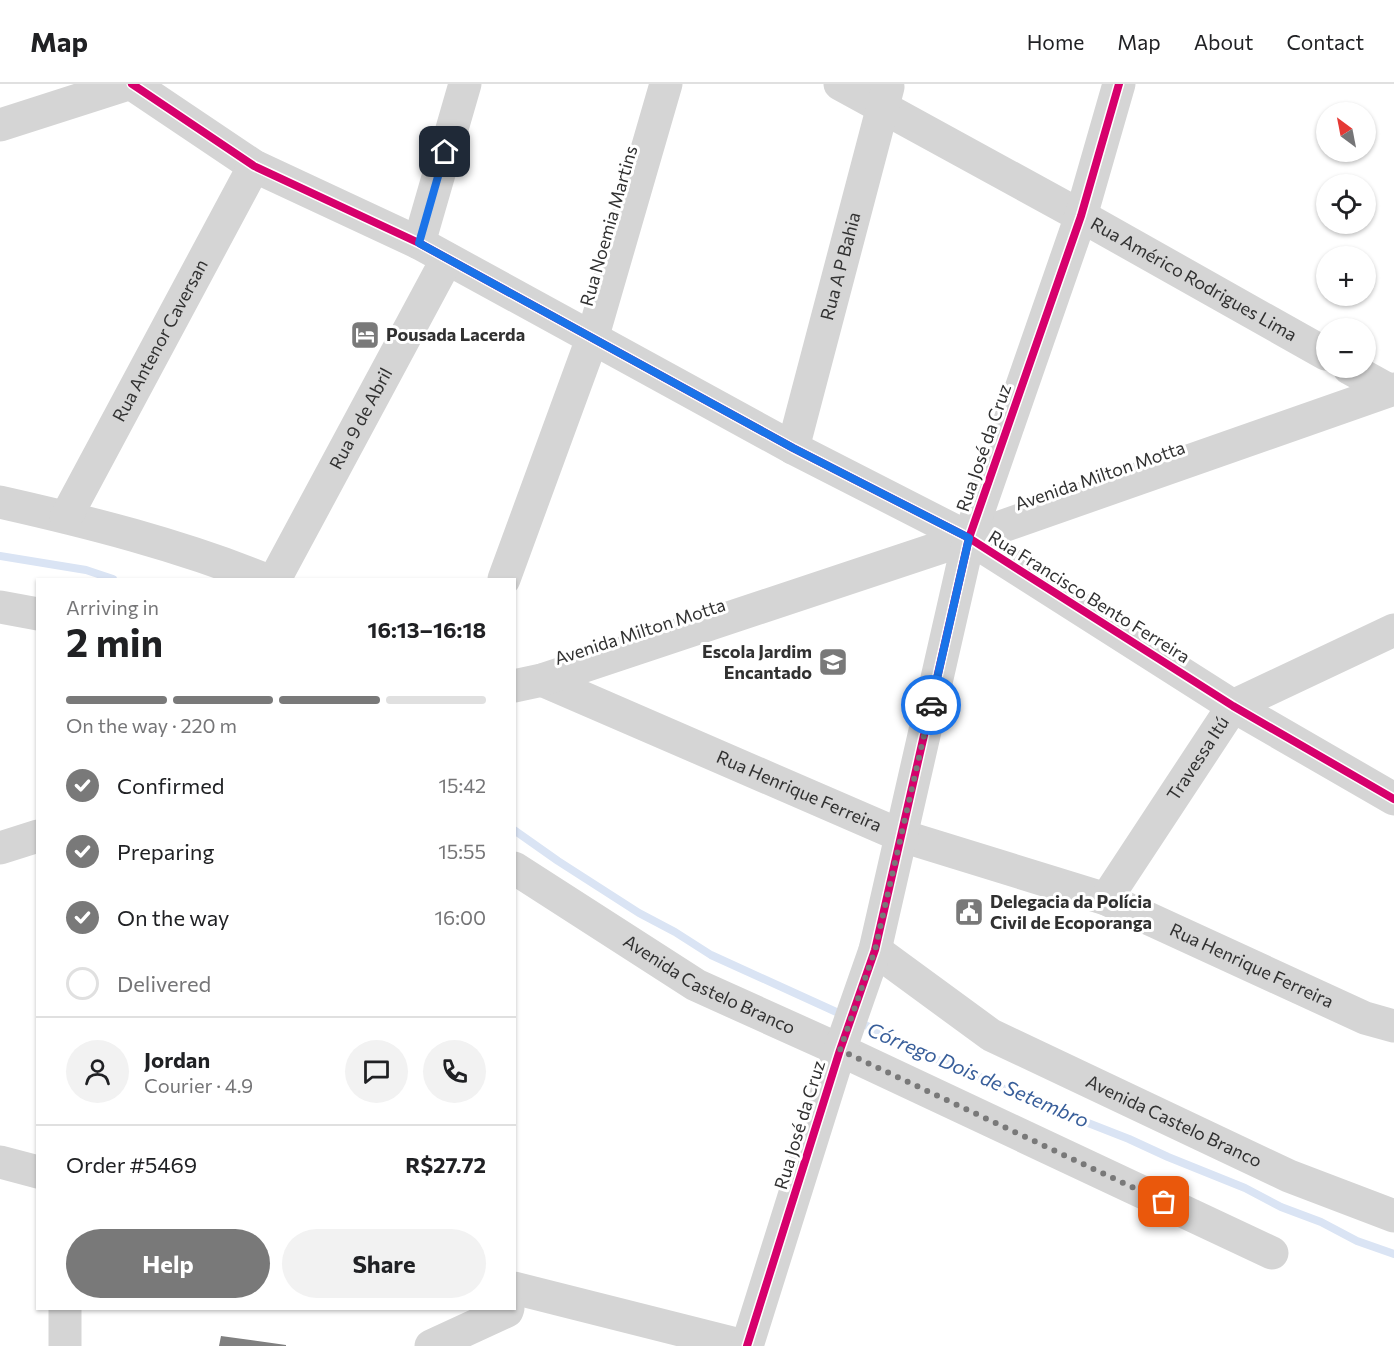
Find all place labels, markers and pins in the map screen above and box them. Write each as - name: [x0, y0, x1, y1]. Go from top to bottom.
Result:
- pin: [419, 126, 470, 177]
- hotel icon: Pousada Lacerda: [349, 319, 381, 351]
- place label: Pousada Lacerda: [386, 323, 525, 345]
- place label: Escola Jardim Encantado: [702, 640, 812, 683]
- school or university icon: Escola Jardim Encantado: [817, 646, 849, 678]
- place label: Delegacia da Polícia Civil de Ecoporanga: [990, 890, 1152, 933]
- public building icon: Delegacia da Polícia Civil de Ecoporanga: [953, 896, 985, 928]
- pin: [1138, 1176, 1189, 1227]

